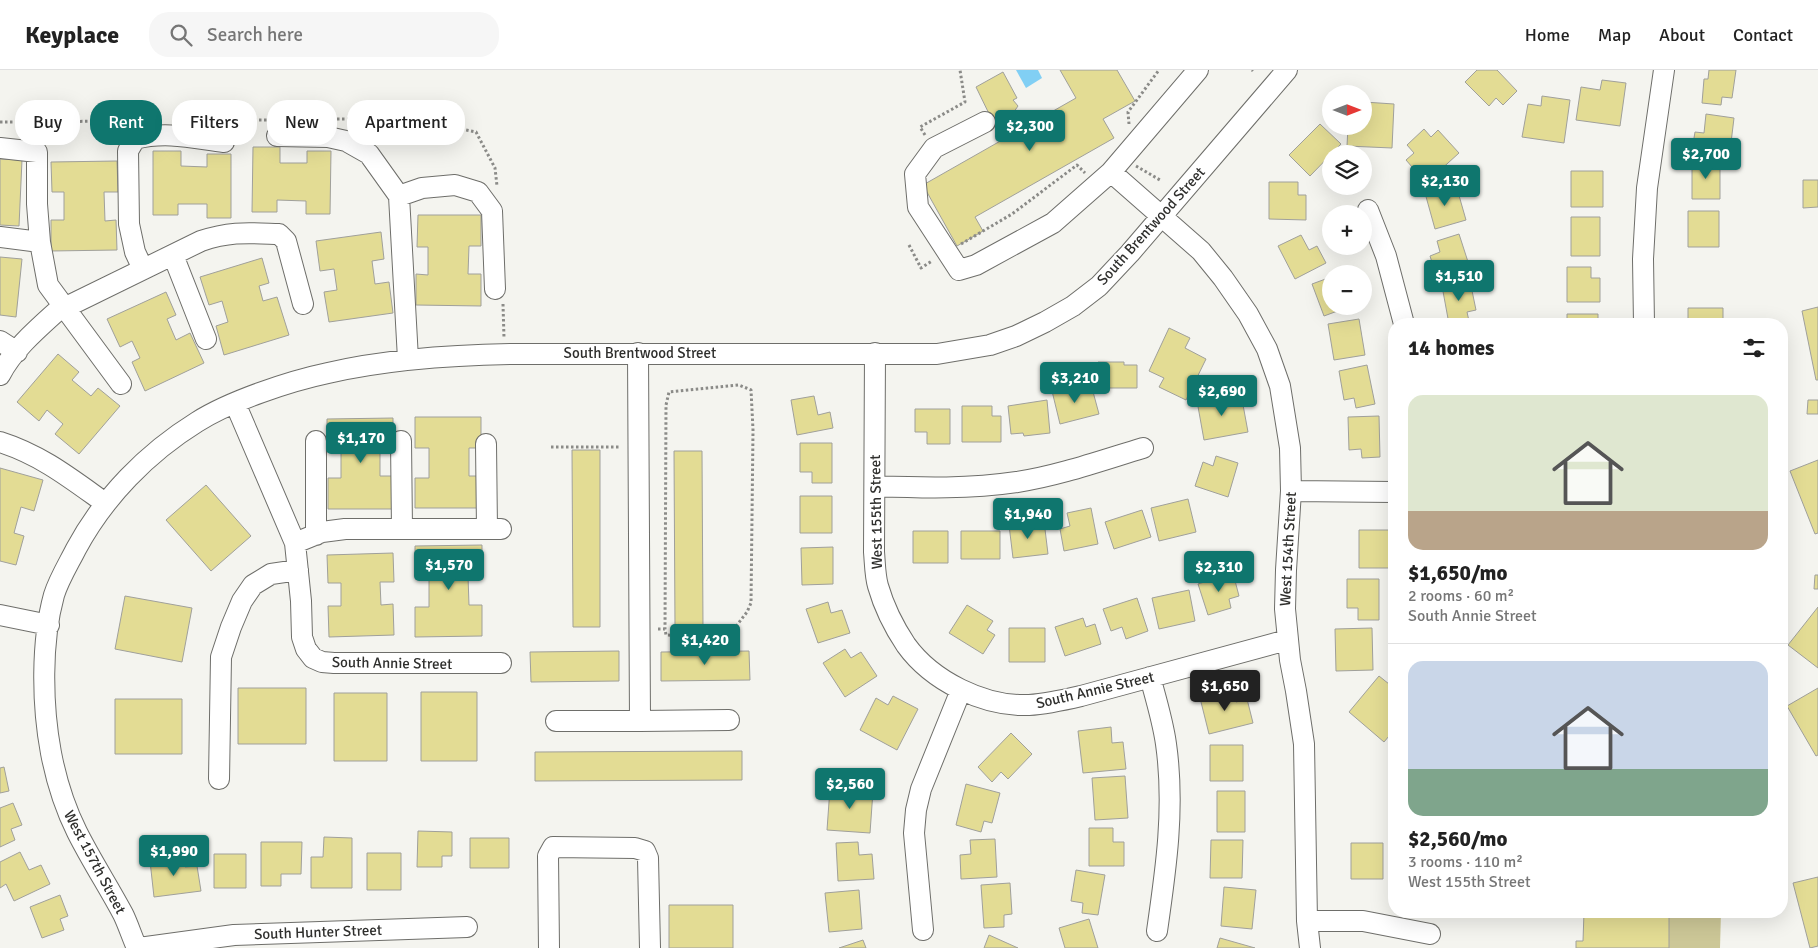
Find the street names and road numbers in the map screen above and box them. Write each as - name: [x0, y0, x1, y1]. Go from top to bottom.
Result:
- street label: South Brentwood Street: [1093, 163, 1209, 289]
- street label: South Brentwood Street: [564, 344, 716, 362]
- street label: West 155th Street: [866, 454, 886, 570]
- street label: West 154th Street: [1276, 491, 1300, 607]
- street label: South Annie Street: [332, 653, 452, 673]
- street label: South Annie Street: [1034, 668, 1156, 712]
- street label: West 157th Street: [60, 807, 130, 917]
- street label: South Hunter Street: [254, 921, 382, 943]

